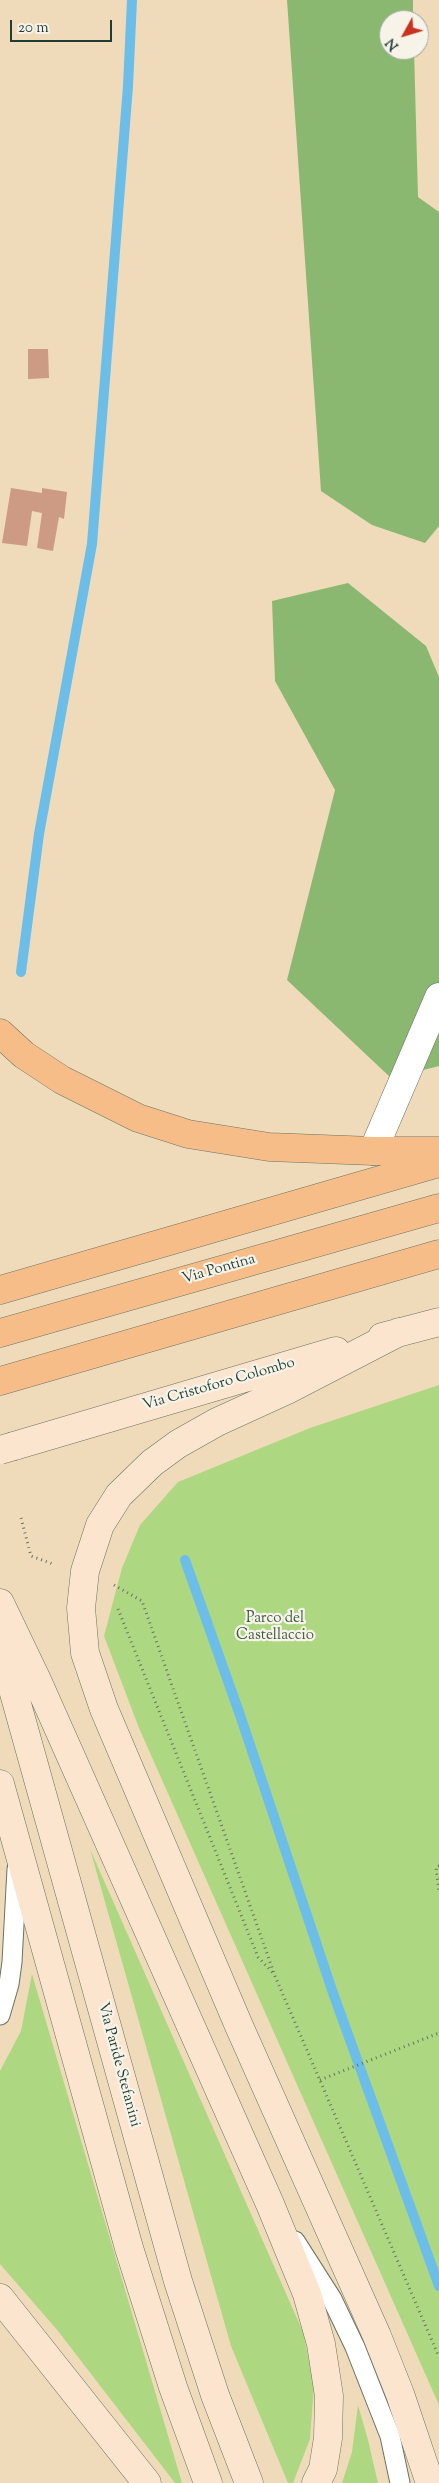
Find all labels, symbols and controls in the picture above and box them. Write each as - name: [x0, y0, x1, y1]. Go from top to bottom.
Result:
- scale bar: [12, 10, 115, 42]
- north arrow: [379, 10, 429, 60]
- text: 20 m: [18, 18, 49, 39]
- text: N: [382, 33, 404, 54]
- street label: Via Pontina: [180, 1251, 258, 1289]
- street label: Via Cristoforo Colombo: [141, 1355, 297, 1415]
- park label: Parco del Castellaccio: [236, 1610, 314, 1645]
- street label: Via Paride Stefanini: [93, 2001, 143, 2129]

